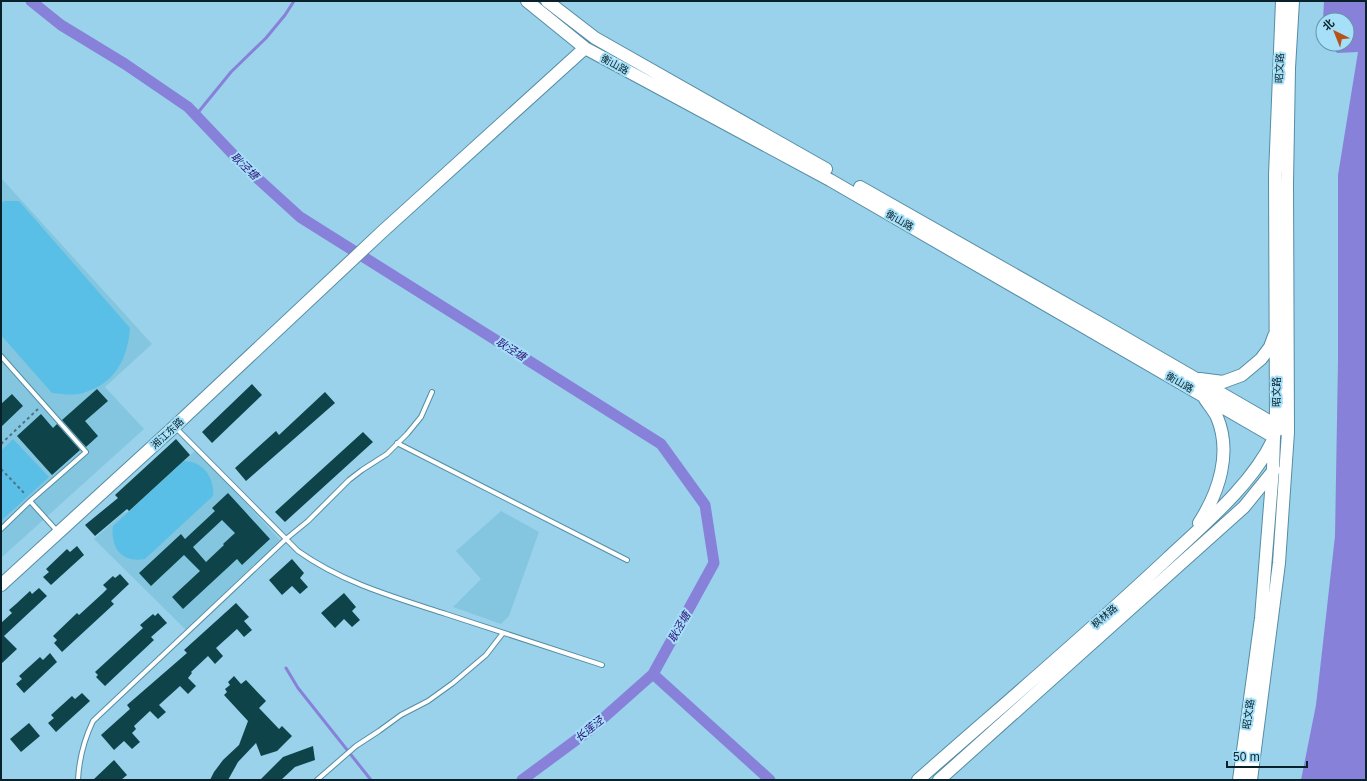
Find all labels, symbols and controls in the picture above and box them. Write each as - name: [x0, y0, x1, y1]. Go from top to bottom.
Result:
- north arrow: [1315, 12, 1355, 52]
- text: 北: [1320, 17, 1336, 33]
- street label: 衡山路: [599, 53, 631, 76]
- street label: 昭文路: [1273, 53, 1286, 83]
- water label: 耿泾塘: [229, 150, 262, 183]
- street label: 衡山路: [884, 208, 915, 233]
- water label: 耿泾塘: [494, 335, 530, 364]
- street label: 衡山路: [1164, 370, 1195, 395]
- street label: 昭文路: [1271, 377, 1282, 407]
- street label: 湘江东路: [149, 416, 186, 451]
- street label: 枫林路: [1089, 602, 1119, 630]
- water label: 耿泾塘: [666, 608, 693, 644]
- street label: 昭文路: [1241, 698, 1256, 730]
- water label: 长莲泾: [572, 713, 606, 744]
- scale bar: [1227, 743, 1307, 769]
- text: 50 m: [1233, 750, 1260, 764]

